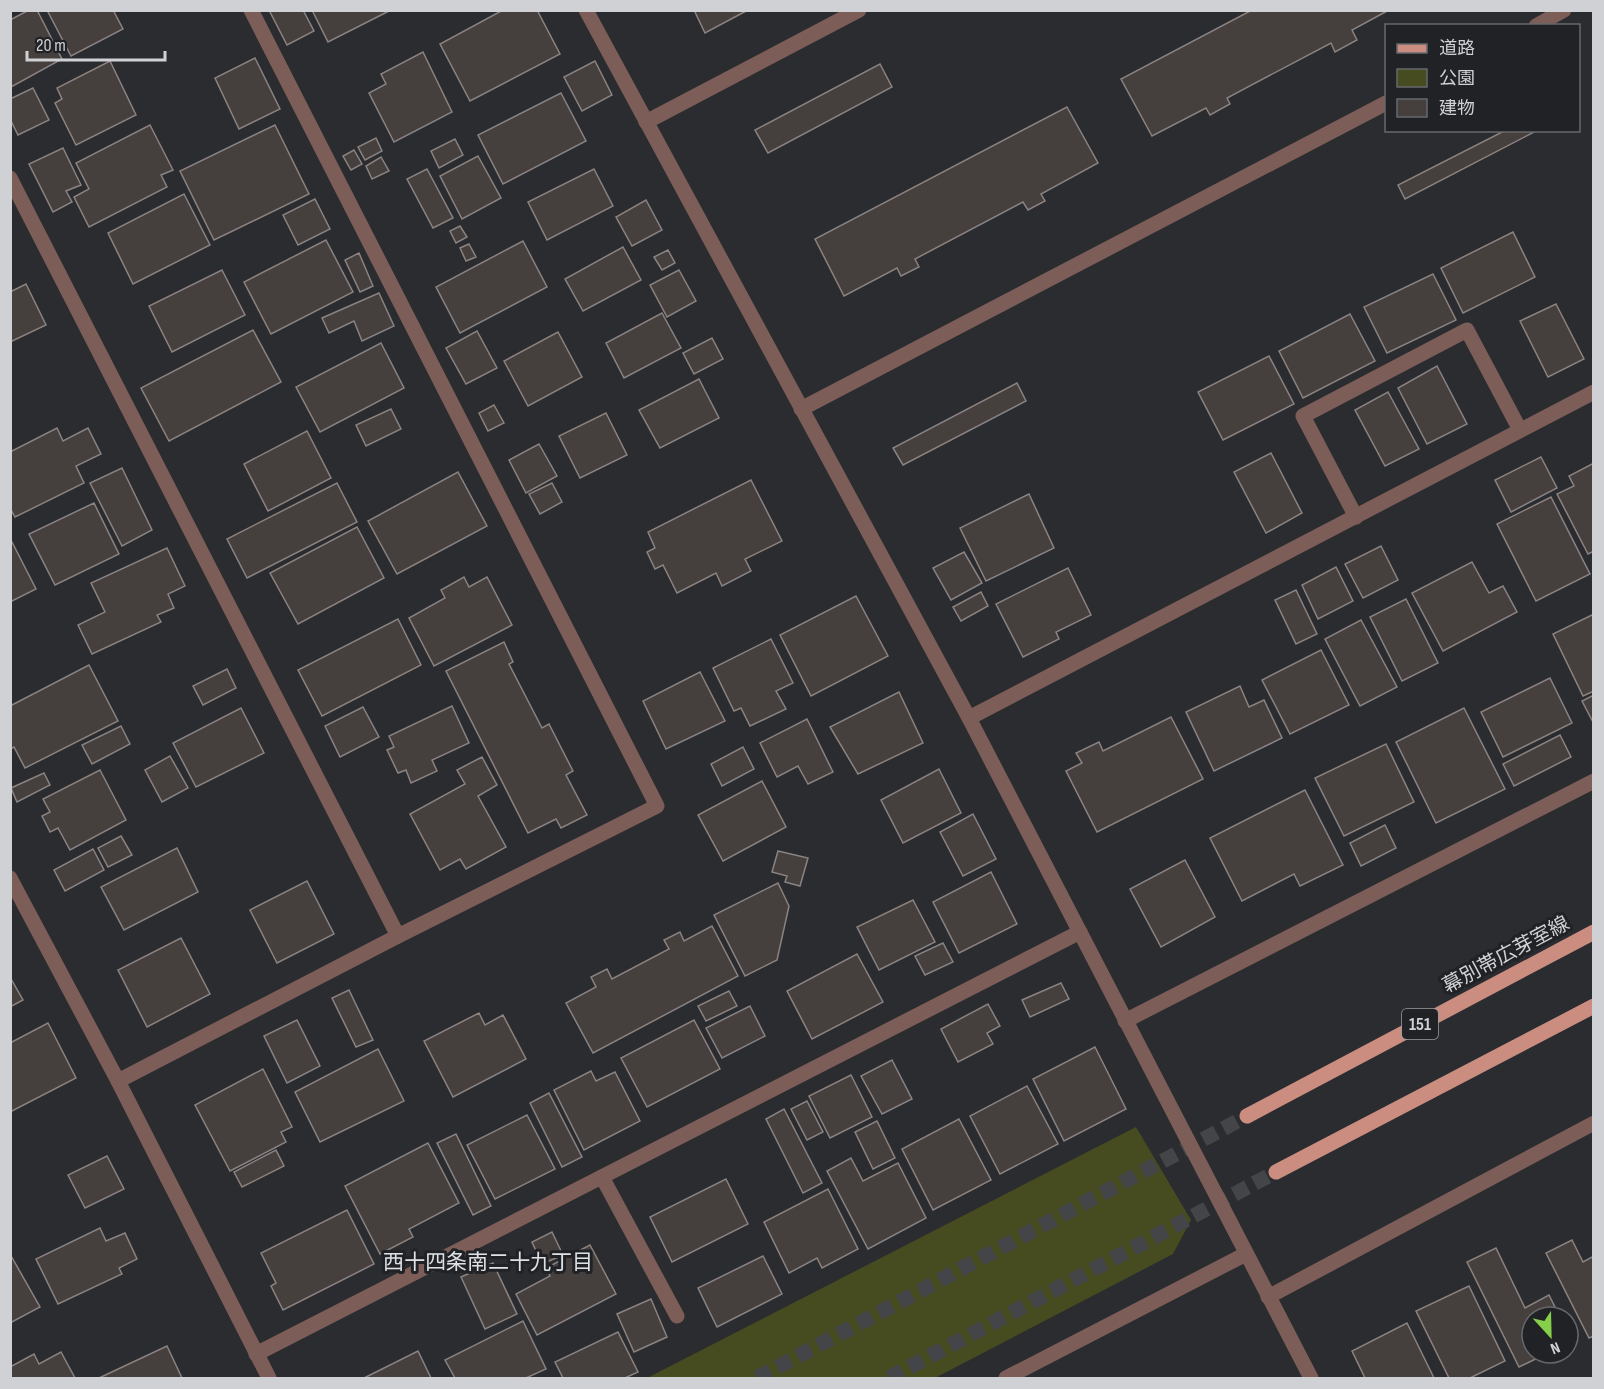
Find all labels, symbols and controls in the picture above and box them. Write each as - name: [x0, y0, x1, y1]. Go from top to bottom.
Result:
- scale bar: [27, 24, 165, 62]
- legend: [1385, 24, 1580, 132]
- text: 20 m: [36, 35, 66, 56]
- text: 道路: [1439, 38, 1475, 59]
- text: 公園: [1439, 68, 1475, 89]
- text: 建物: [1439, 98, 1475, 119]
- street label: 幕別帯広芽室線: [1439, 912, 1573, 998]
- road number: 151: [1402, 1009, 1438, 1039]
- district label: 西十四条南二十九丁目: [383, 1250, 593, 1275]
- north arrow: [1520, 1305, 1580, 1365]
- text: N: [1548, 1337, 1563, 1358]

